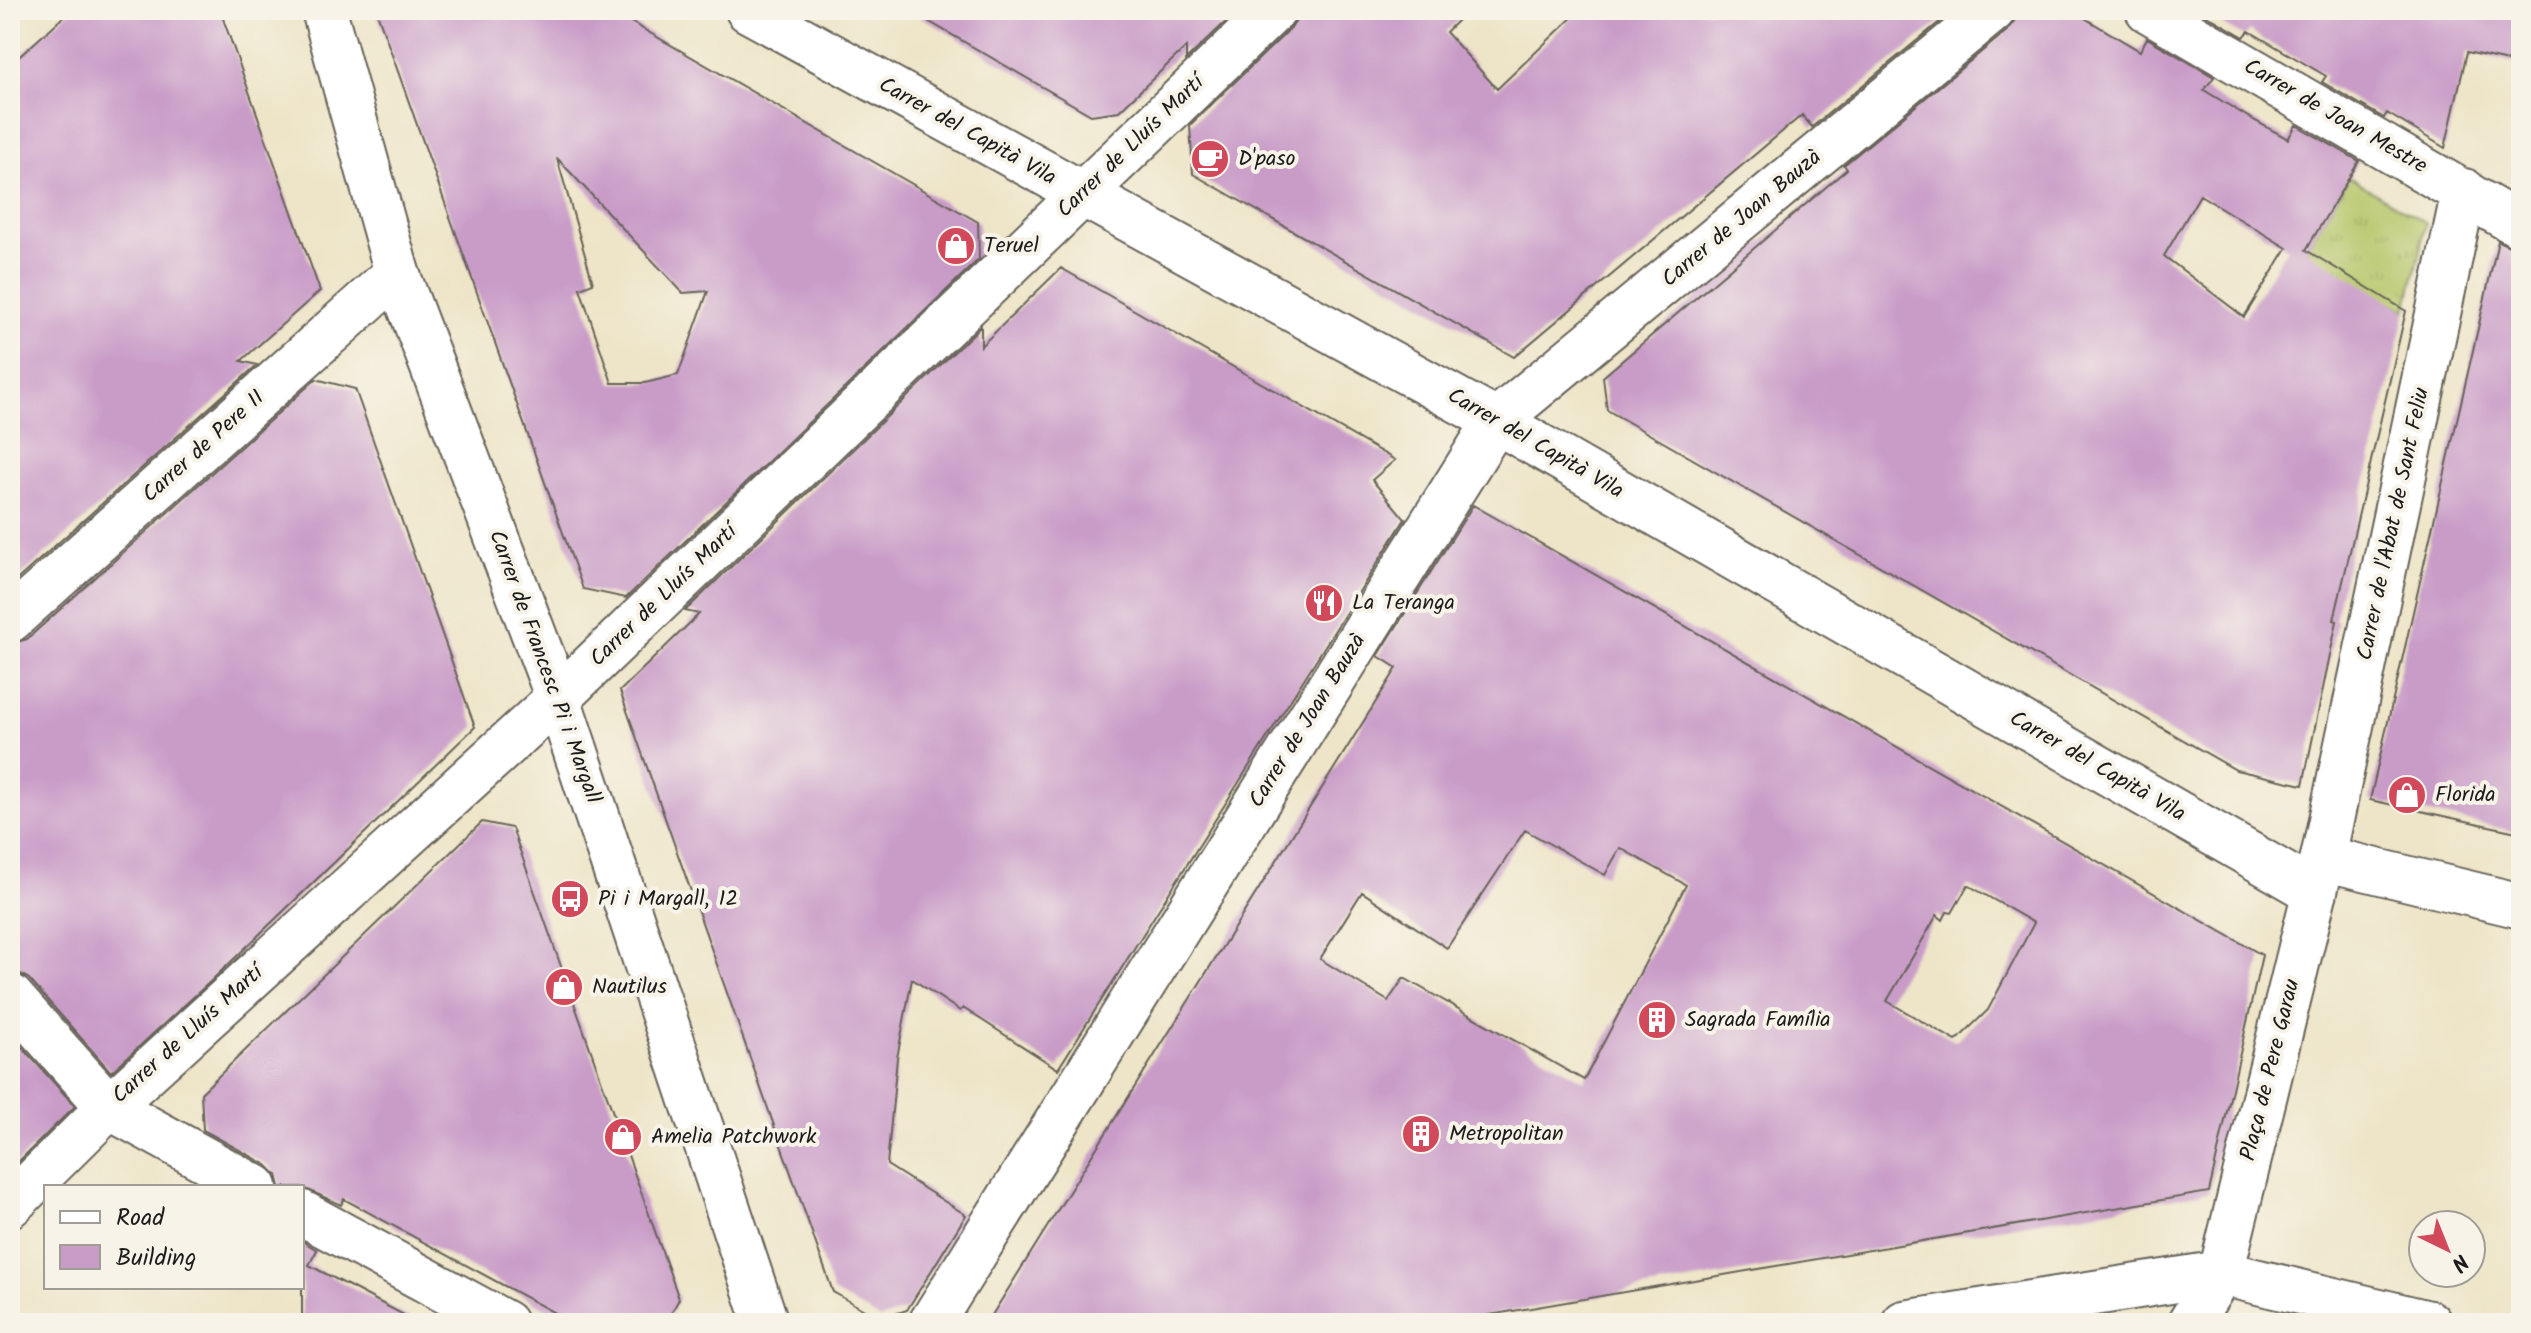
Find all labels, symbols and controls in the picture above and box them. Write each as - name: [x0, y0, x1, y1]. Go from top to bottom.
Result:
- street label: Carrer de Joan Mestre: [2237, 50, 2434, 184]
- street label: Carrer de Lluís Martí: [1049, 64, 1216, 227]
- street label: Carrer del Capità Vila: [872, 69, 1062, 195]
- cafe icon: D'paso: [1189, 138, 1231, 180]
- street label: Carrer de Joan Bauzà: [1654, 141, 1830, 297]
- place label: D'paso: [1238, 142, 1296, 177]
- shop icon: Teruel: [935, 225, 977, 267]
- place label: Teruel: [984, 229, 1039, 264]
- street label: Carrer del Capità Vila: [1440, 379, 1630, 509]
- street label: Carrer de Pere II: [135, 382, 273, 512]
- street label: Carrer de l'Abat de Sant Feliu: [2348, 384, 2440, 664]
- street label: Carrer de Lluís Martí: [582, 513, 749, 676]
- street label: Carrer de Francesc Pi i Margall: [478, 525, 610, 809]
- restaurant icon: La Teranga: [1303, 582, 1345, 624]
- place label: La Teranga: [1352, 586, 1455, 621]
- street label: Carrer de Joan Bauzà: [1240, 627, 1376, 815]
- street label: Carrer del Capità Vila: [2002, 702, 2192, 832]
- shop icon: Florida: [2386, 774, 2428, 816]
- place label: Florida: [2435, 778, 2496, 813]
- bus stop icon: Pi i Margall, 12: [549, 878, 591, 920]
- place label: Pi i Margall, 12: [598, 882, 738, 917]
- street label: Carrer de Lluís Martí: [104, 955, 275, 1113]
- shop icon: Nautilus: [543, 966, 585, 1008]
- place label: Nautilus: [592, 970, 668, 1005]
- street label: Plaça de Pere Garau: [2232, 975, 2311, 1165]
- building icon: Sagrada Família: [1636, 999, 1678, 1041]
- place label: Sagrada Família: [1685, 1003, 1831, 1038]
- building icon: Metropolitan: [1400, 1113, 1442, 1155]
- shop icon: Amelia Patchwork: [602, 1116, 644, 1158]
- place label: Metropolitan: [1449, 1117, 1564, 1152]
- place label: Amelia Patchwork: [651, 1120, 817, 1155]
- legend: [44, 1185, 304, 1289]
- text: Road: [116, 1199, 165, 1238]
- north arrow: [2407, 1209, 2487, 1289]
- text: Building: [116, 1239, 196, 1278]
- text: N: [2442, 1244, 2476, 1279]

